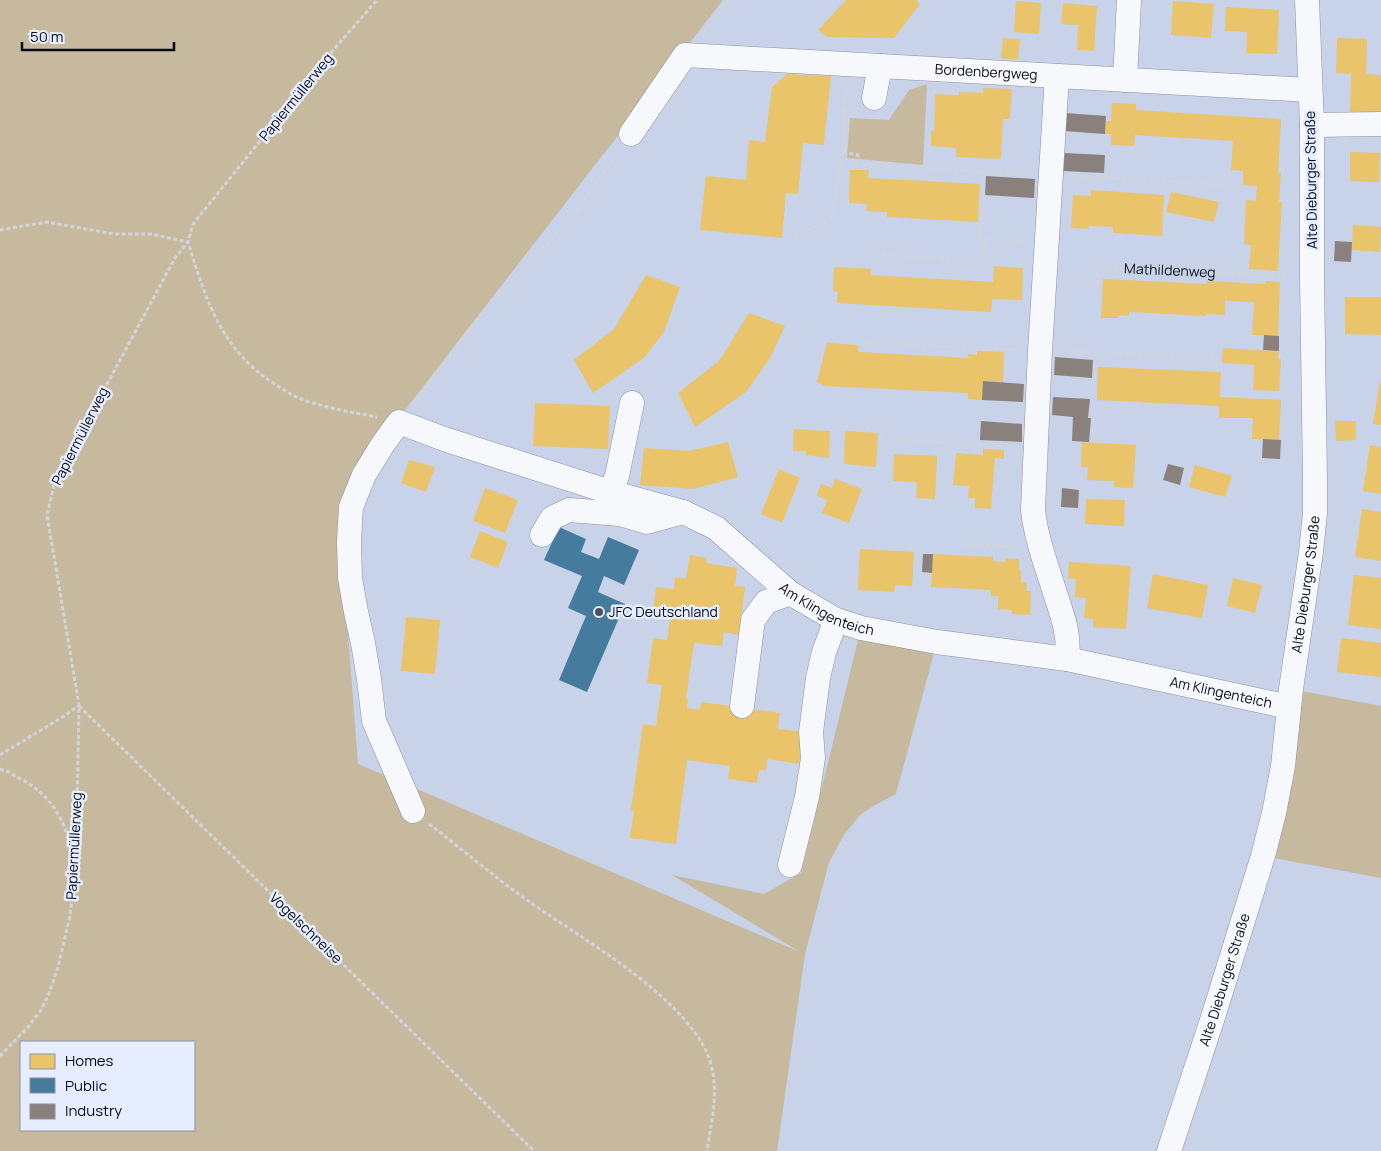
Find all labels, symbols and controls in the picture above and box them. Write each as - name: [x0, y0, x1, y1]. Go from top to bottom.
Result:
- scale bar: [22, 20, 175, 52]
- text: 50 m: [30, 26, 64, 47]
- street label: Papiermüllerweg: [254, 49, 337, 144]
- street label: Bordenbergweg: [934, 59, 1038, 84]
- street label: Alte Dieburger Straße: [1300, 111, 1321, 249]
- street label: Mathildenweg: [1124, 258, 1216, 282]
- street label: Papiermüllerweg: [47, 384, 112, 488]
- street label: Alte Dieburger Straße: [1286, 515, 1324, 654]
- street label: Am Klingenteich: [775, 578, 876, 639]
- place label: JFC Deutschland: [609, 602, 718, 621]
- marker: JFC Deutschland: [593, 606, 605, 618]
- street label: Am Klingenteich: [1168, 671, 1274, 712]
- street label: Papiermüllerweg: [61, 792, 86, 900]
- street label: Vogelschneise: [266, 888, 347, 967]
- street label: Alte Dieburger Straße: [1194, 911, 1254, 1049]
- legend: [20, 1041, 195, 1131]
- text: Homes: [65, 1050, 114, 1071]
- text: Public: [65, 1075, 107, 1096]
- text: Industry: [65, 1100, 122, 1121]

